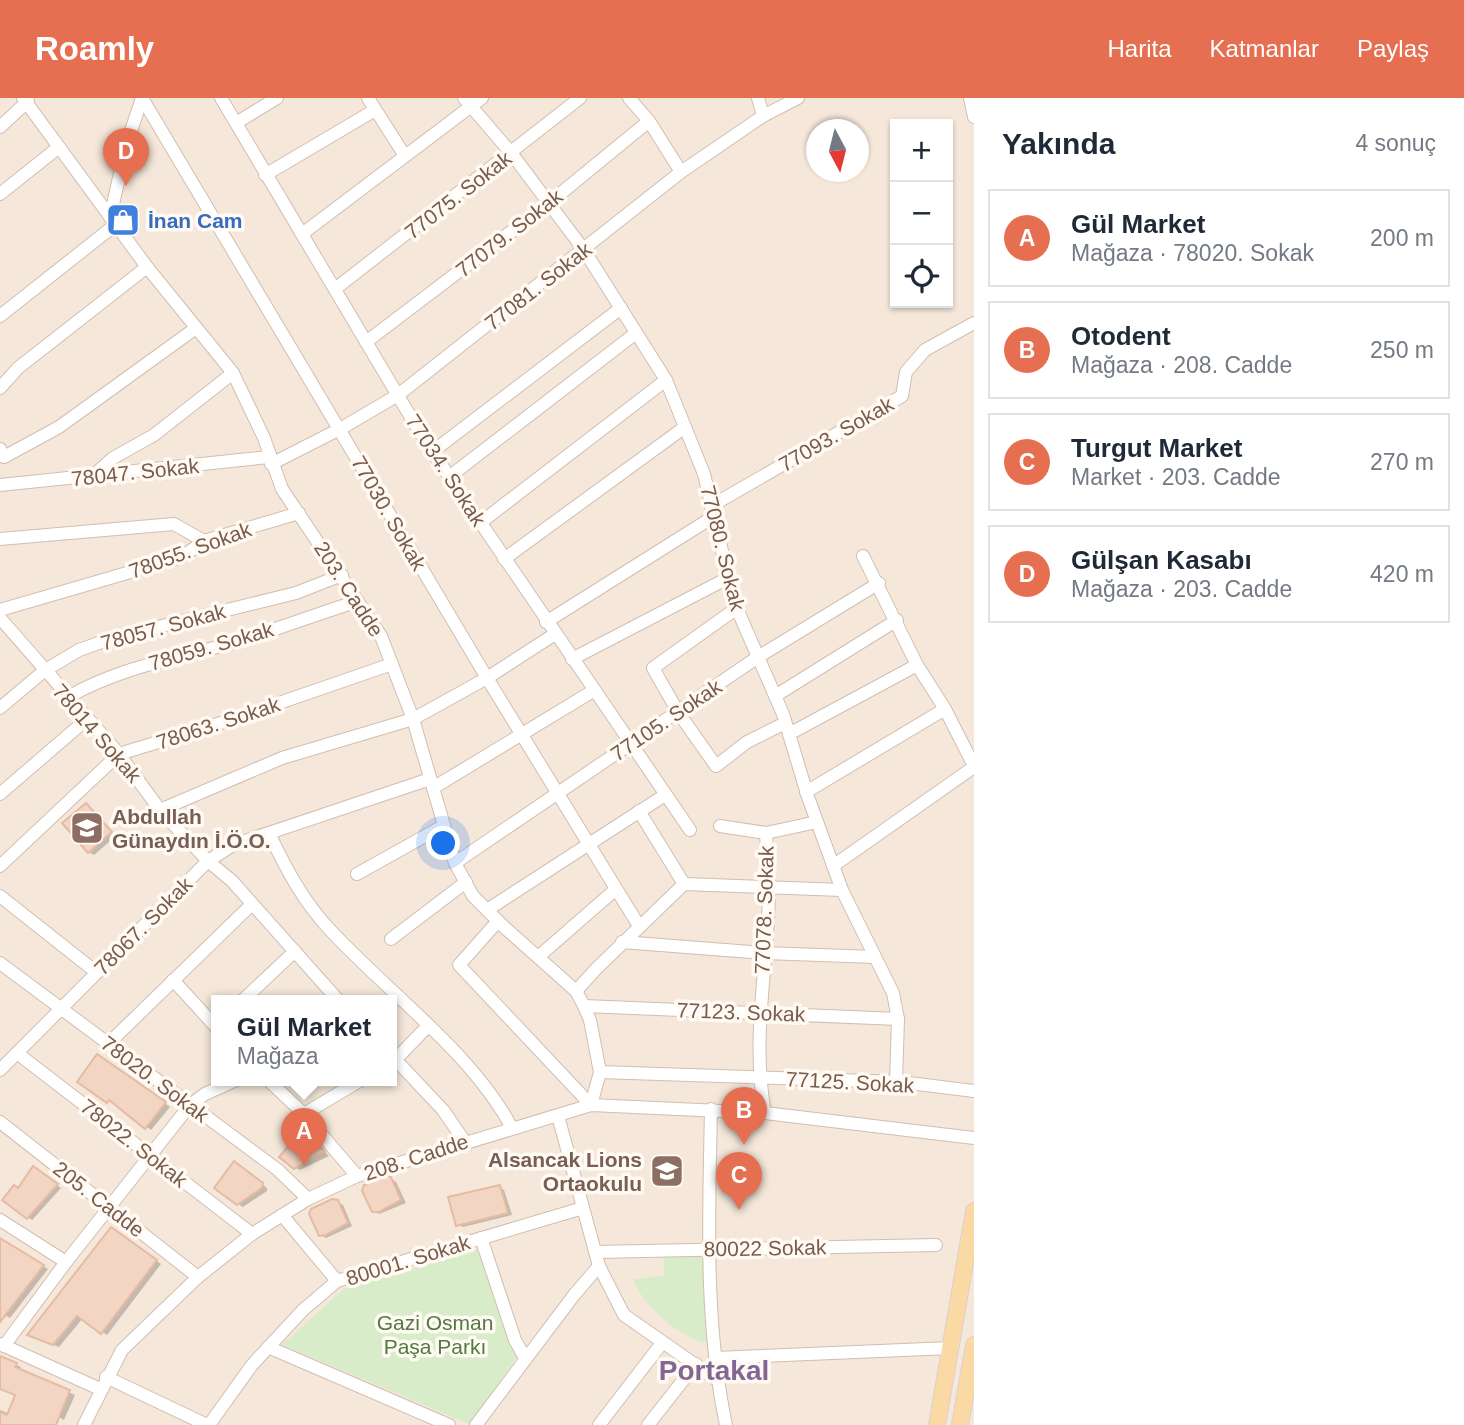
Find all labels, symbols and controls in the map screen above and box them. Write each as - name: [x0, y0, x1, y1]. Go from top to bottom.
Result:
- text: Roamly: [35, 30, 154, 67]
- text: Harita: [1108, 35, 1172, 62]
- text: Katmanlar: [1210, 35, 1319, 62]
- text: Paylaş: [1357, 35, 1429, 62]
- north arrow: [806, 119, 869, 182]
- map controls: [890, 119, 953, 308]
- button: +: [890, 119, 953, 182]
- text: Yakında: [1002, 127, 1115, 160]
- pin: D: [103, 128, 149, 186]
- text: 4 sonuç: [1355, 130, 1436, 156]
- street label: 77075. Sokak: [400, 146, 516, 244]
- button: −: [890, 182, 953, 245]
- street label: 77079. Sokak: [451, 184, 567, 282]
- shop icon: İnan Cam: [104, 201, 142, 239]
- place label: İnan Cam: [148, 209, 243, 232]
- text: Gül Market: [1071, 209, 1205, 239]
- text: A: [1019, 225, 1035, 251]
- text: 200 m: [1370, 225, 1434, 251]
- street label: 77081. Sokak: [480, 237, 596, 335]
- text: Mağaza · 78020. Sokak: [1071, 240, 1314, 266]
- button: locate: [890, 245, 953, 308]
- text: Otodent: [1071, 321, 1171, 351]
- text: B: [1019, 337, 1035, 363]
- text: 250 m: [1370, 337, 1434, 363]
- text: Mağaza · 208. Cadde: [1071, 352, 1292, 378]
- street label: 77093. Sokak: [775, 392, 898, 476]
- street label: 77034. Sokak: [401, 410, 491, 531]
- text: Turgut Market: [1071, 433, 1242, 463]
- text: C: [1019, 449, 1035, 475]
- text: 270 m: [1370, 449, 1434, 475]
- street label: 77030. Sokak: [347, 452, 431, 575]
- street label: 78047. Sokak: [70, 454, 201, 490]
- text: Market · 203. Cadde: [1071, 464, 1281, 490]
- street label: 77080. Sokak: [696, 483, 750, 614]
- street label: 78055. Sokak: [126, 517, 255, 583]
- street label: 203. Cadde: [310, 537, 388, 641]
- text: Gülşan Kasabı: [1071, 545, 1252, 575]
- text: D: [1019, 561, 1035, 587]
- text: 420 m: [1370, 561, 1434, 587]
- text: Mağaza · 203. Cadde: [1071, 576, 1292, 602]
- street label: 78057. Sokak: [98, 599, 228, 655]
- street label: 78059. Sokak: [146, 617, 276, 675]
- street label: 77105. Sokak: [606, 674, 726, 765]
- street label: 78014 Sokak: [48, 679, 146, 787]
- street label: 78063. Sokak: [153, 692, 283, 754]
- place label: Abdullah Günaydın İ.Ö.O.: [112, 805, 271, 852]
- school or university icon: Abdullah Günaydın İ.Ö.O.: [68, 809, 106, 847]
- your location: [426, 826, 460, 860]
- street label: 77078. Sokak: [750, 845, 778, 975]
- street label: 78067. Sokak: [89, 872, 197, 980]
- popup: [211, 995, 397, 1086]
- street label: 77123. Sokak: [676, 998, 806, 1026]
- text: Gül Market: [237, 1012, 371, 1042]
- street label: 78020. Sokak: [97, 1031, 214, 1127]
- text: Mağaza: [237, 1043, 319, 1069]
- street label: 77125. Sokak: [785, 1067, 915, 1097]
- pin: B: [721, 1087, 767, 1145]
- street label: 78022. Sokak: [76, 1094, 192, 1192]
- pin: A: [281, 1108, 327, 1166]
- street label: 208. Cadde: [361, 1129, 471, 1185]
- place label: Alsancak Lions Ortaokulu: [488, 1148, 642, 1195]
- school or university icon: Alsancak Lions Ortaokulu: [648, 1152, 686, 1190]
- pin: C: [716, 1152, 762, 1210]
- street label: 205. Cadde: [49, 1157, 149, 1241]
- street label: 80001. Sokak: [343, 1230, 473, 1290]
- street label: 80022 Sokak: [704, 1235, 827, 1261]
- park label: Gazi Osman Paşa Parkı: [377, 1311, 493, 1358]
- district label: Portakal: [659, 1355, 769, 1386]

